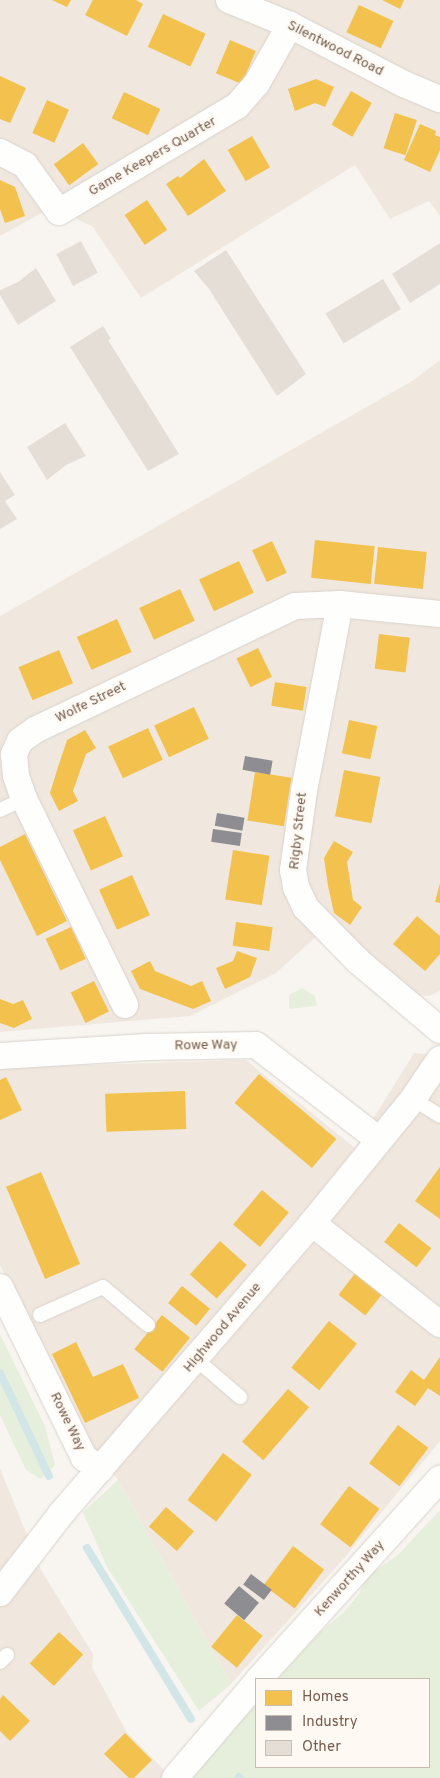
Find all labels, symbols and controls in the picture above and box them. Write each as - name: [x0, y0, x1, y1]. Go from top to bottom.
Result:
- street label: Silentwood Road: [284, 18, 386, 80]
- street label: Game Keepers Quarter: [86, 113, 220, 201]
- street label: Wolfe Street: [53, 679, 129, 727]
- street label: Rigby Street: [287, 791, 311, 871]
- street label: Rowe Way: [174, 1037, 238, 1055]
- street label: Highwood Avenue: [180, 1279, 266, 1377]
- street label: Rowe Way: [46, 1390, 88, 1454]
- street label: Kenworthy Way: [311, 1537, 389, 1621]
- legend: [255, 1678, 430, 1768]
- text: Homes: [302, 1688, 349, 1707]
- text: Industry: [302, 1713, 358, 1732]
- text: Other: [302, 1738, 341, 1757]

